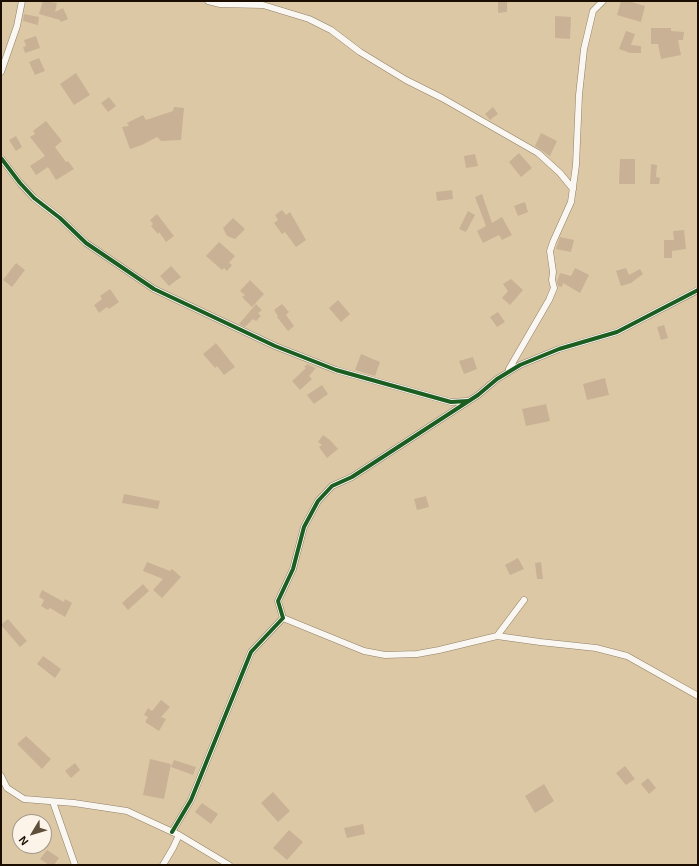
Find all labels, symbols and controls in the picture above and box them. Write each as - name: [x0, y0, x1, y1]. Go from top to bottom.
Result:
- north arrow: [12, 814, 52, 854]
- text: N: [16, 834, 31, 848]

